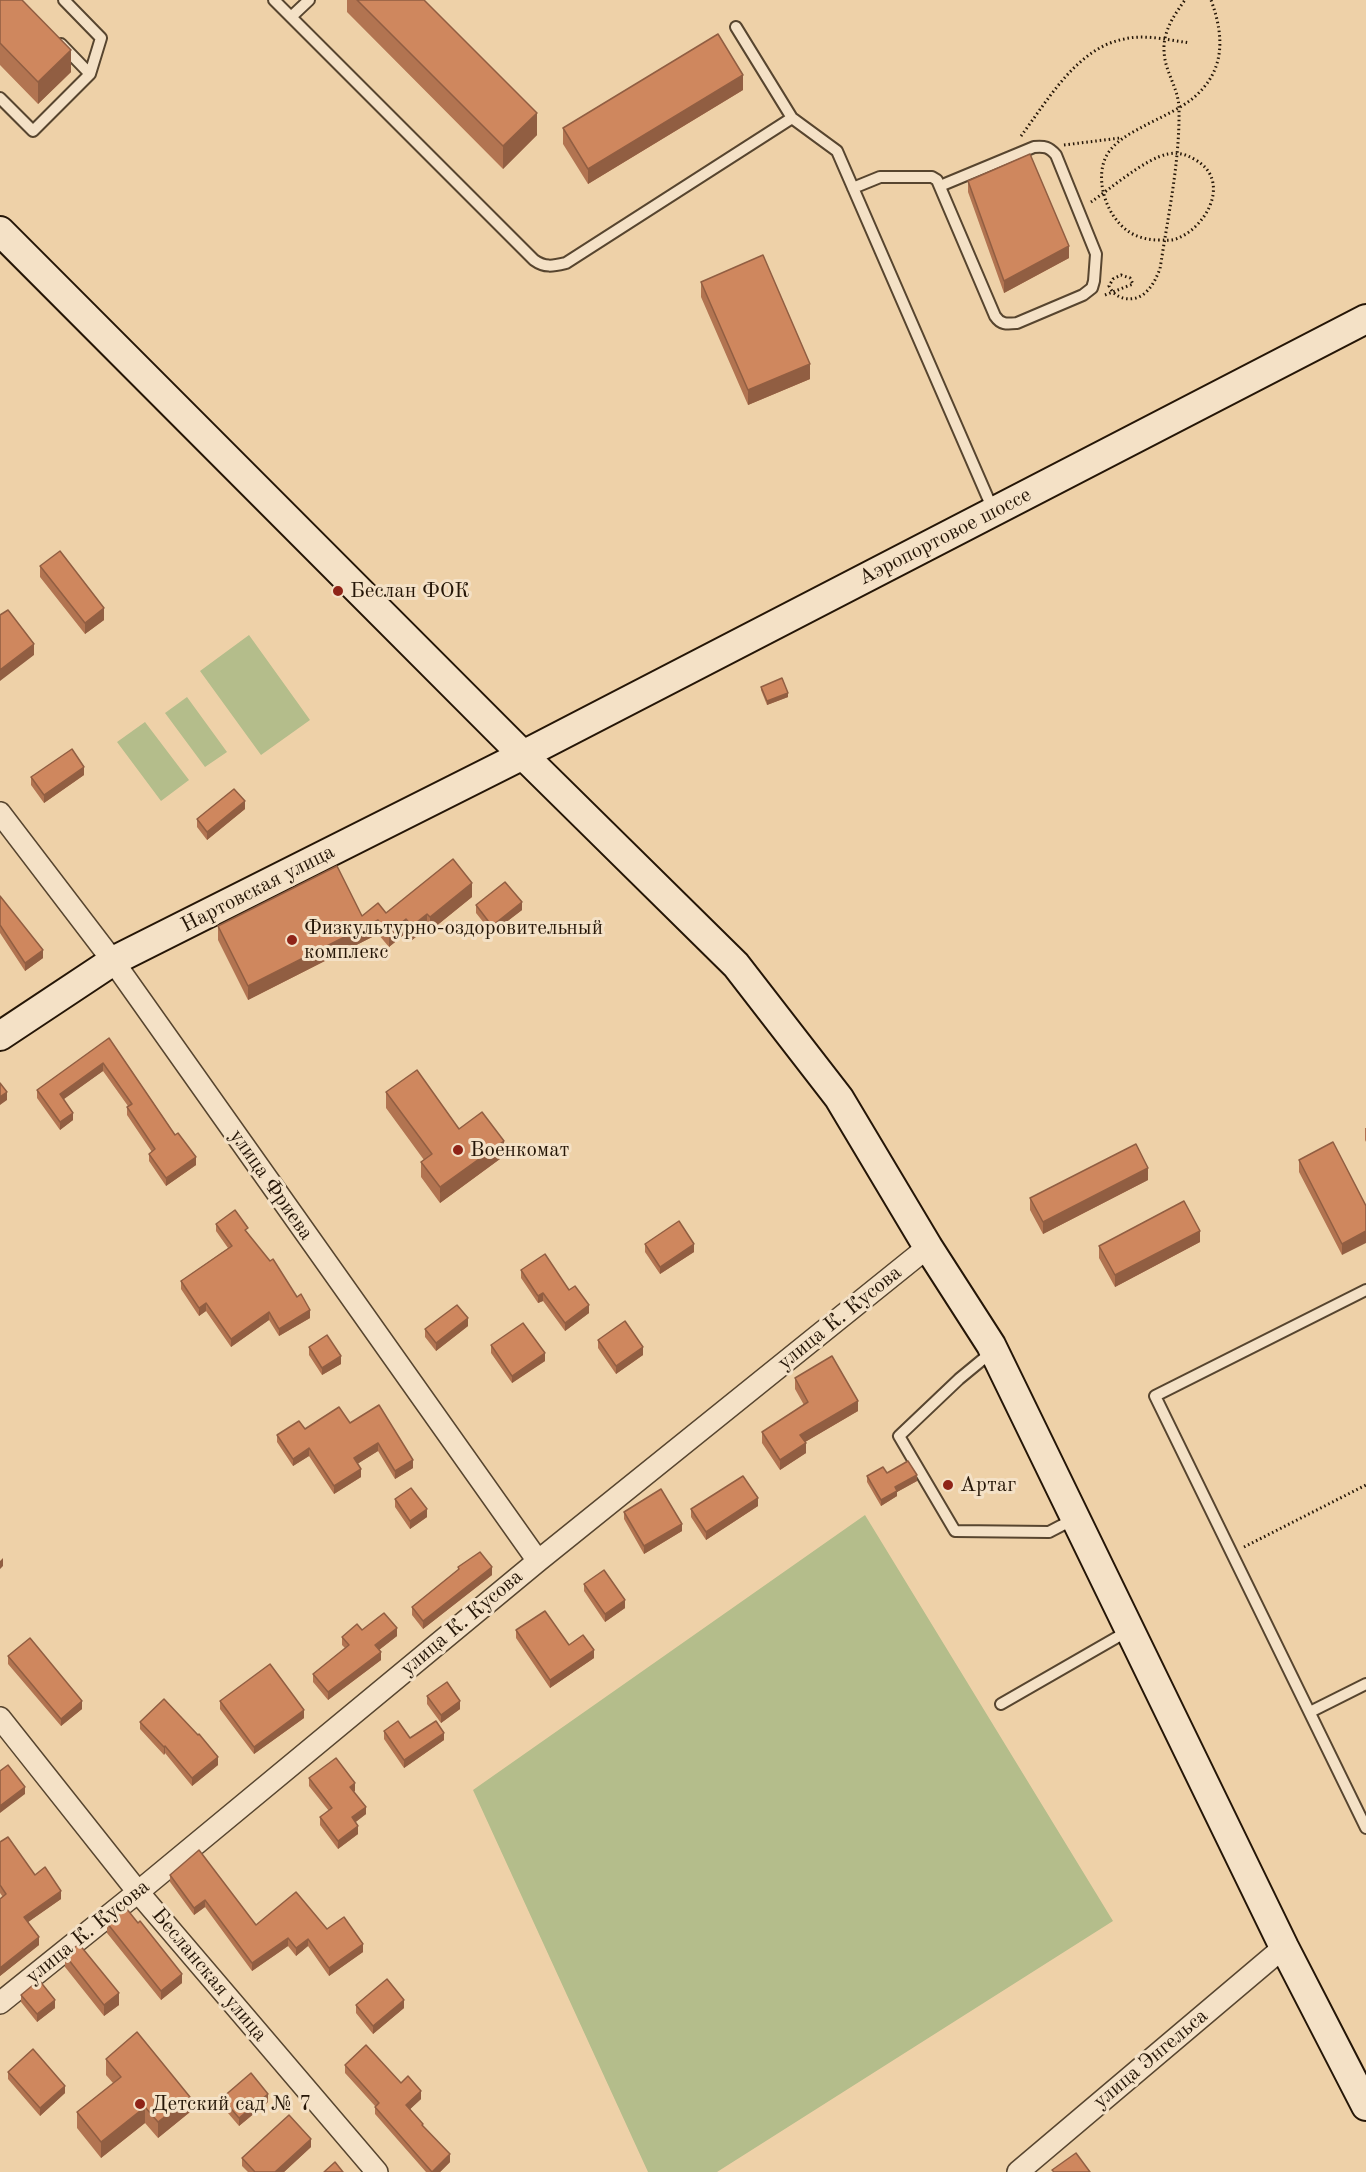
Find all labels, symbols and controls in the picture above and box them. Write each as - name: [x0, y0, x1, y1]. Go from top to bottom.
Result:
- street label: Аэропортовое шоссе: [854, 483, 1036, 591]
- place label: Беслан ФОК: [350, 578, 470, 604]
- marker: Беслан ФОК: [331, 584, 345, 598]
- street label: Нартовская улица: [177, 839, 339, 939]
- place label: Физкультурно-оздоровительный комплекс: [304, 915, 603, 965]
- marker: Физкультурно-оздоровительный комплекс: [285, 933, 299, 947]
- street label: улица Фриева: [224, 1125, 318, 1245]
- place label: Военкомат: [470, 1137, 569, 1163]
- marker: Военкомат: [451, 1143, 465, 1157]
- street label: улица К. Кусова: [773, 1260, 907, 1376]
- place label: Артаг: [960, 1472, 1016, 1498]
- marker: Артаг: [941, 1478, 955, 1492]
- street label: улица К. Кусова: [396, 1564, 528, 1682]
- street label: улица К. Кусова: [21, 1874, 155, 1990]
- street label: Бесланская улица: [146, 1903, 272, 2047]
- street label: улица Энгельса: [1088, 2004, 1214, 2114]
- place label: Детский сад № 7: [152, 2091, 311, 2117]
- marker: Детский сад № 7: [133, 2097, 147, 2111]

